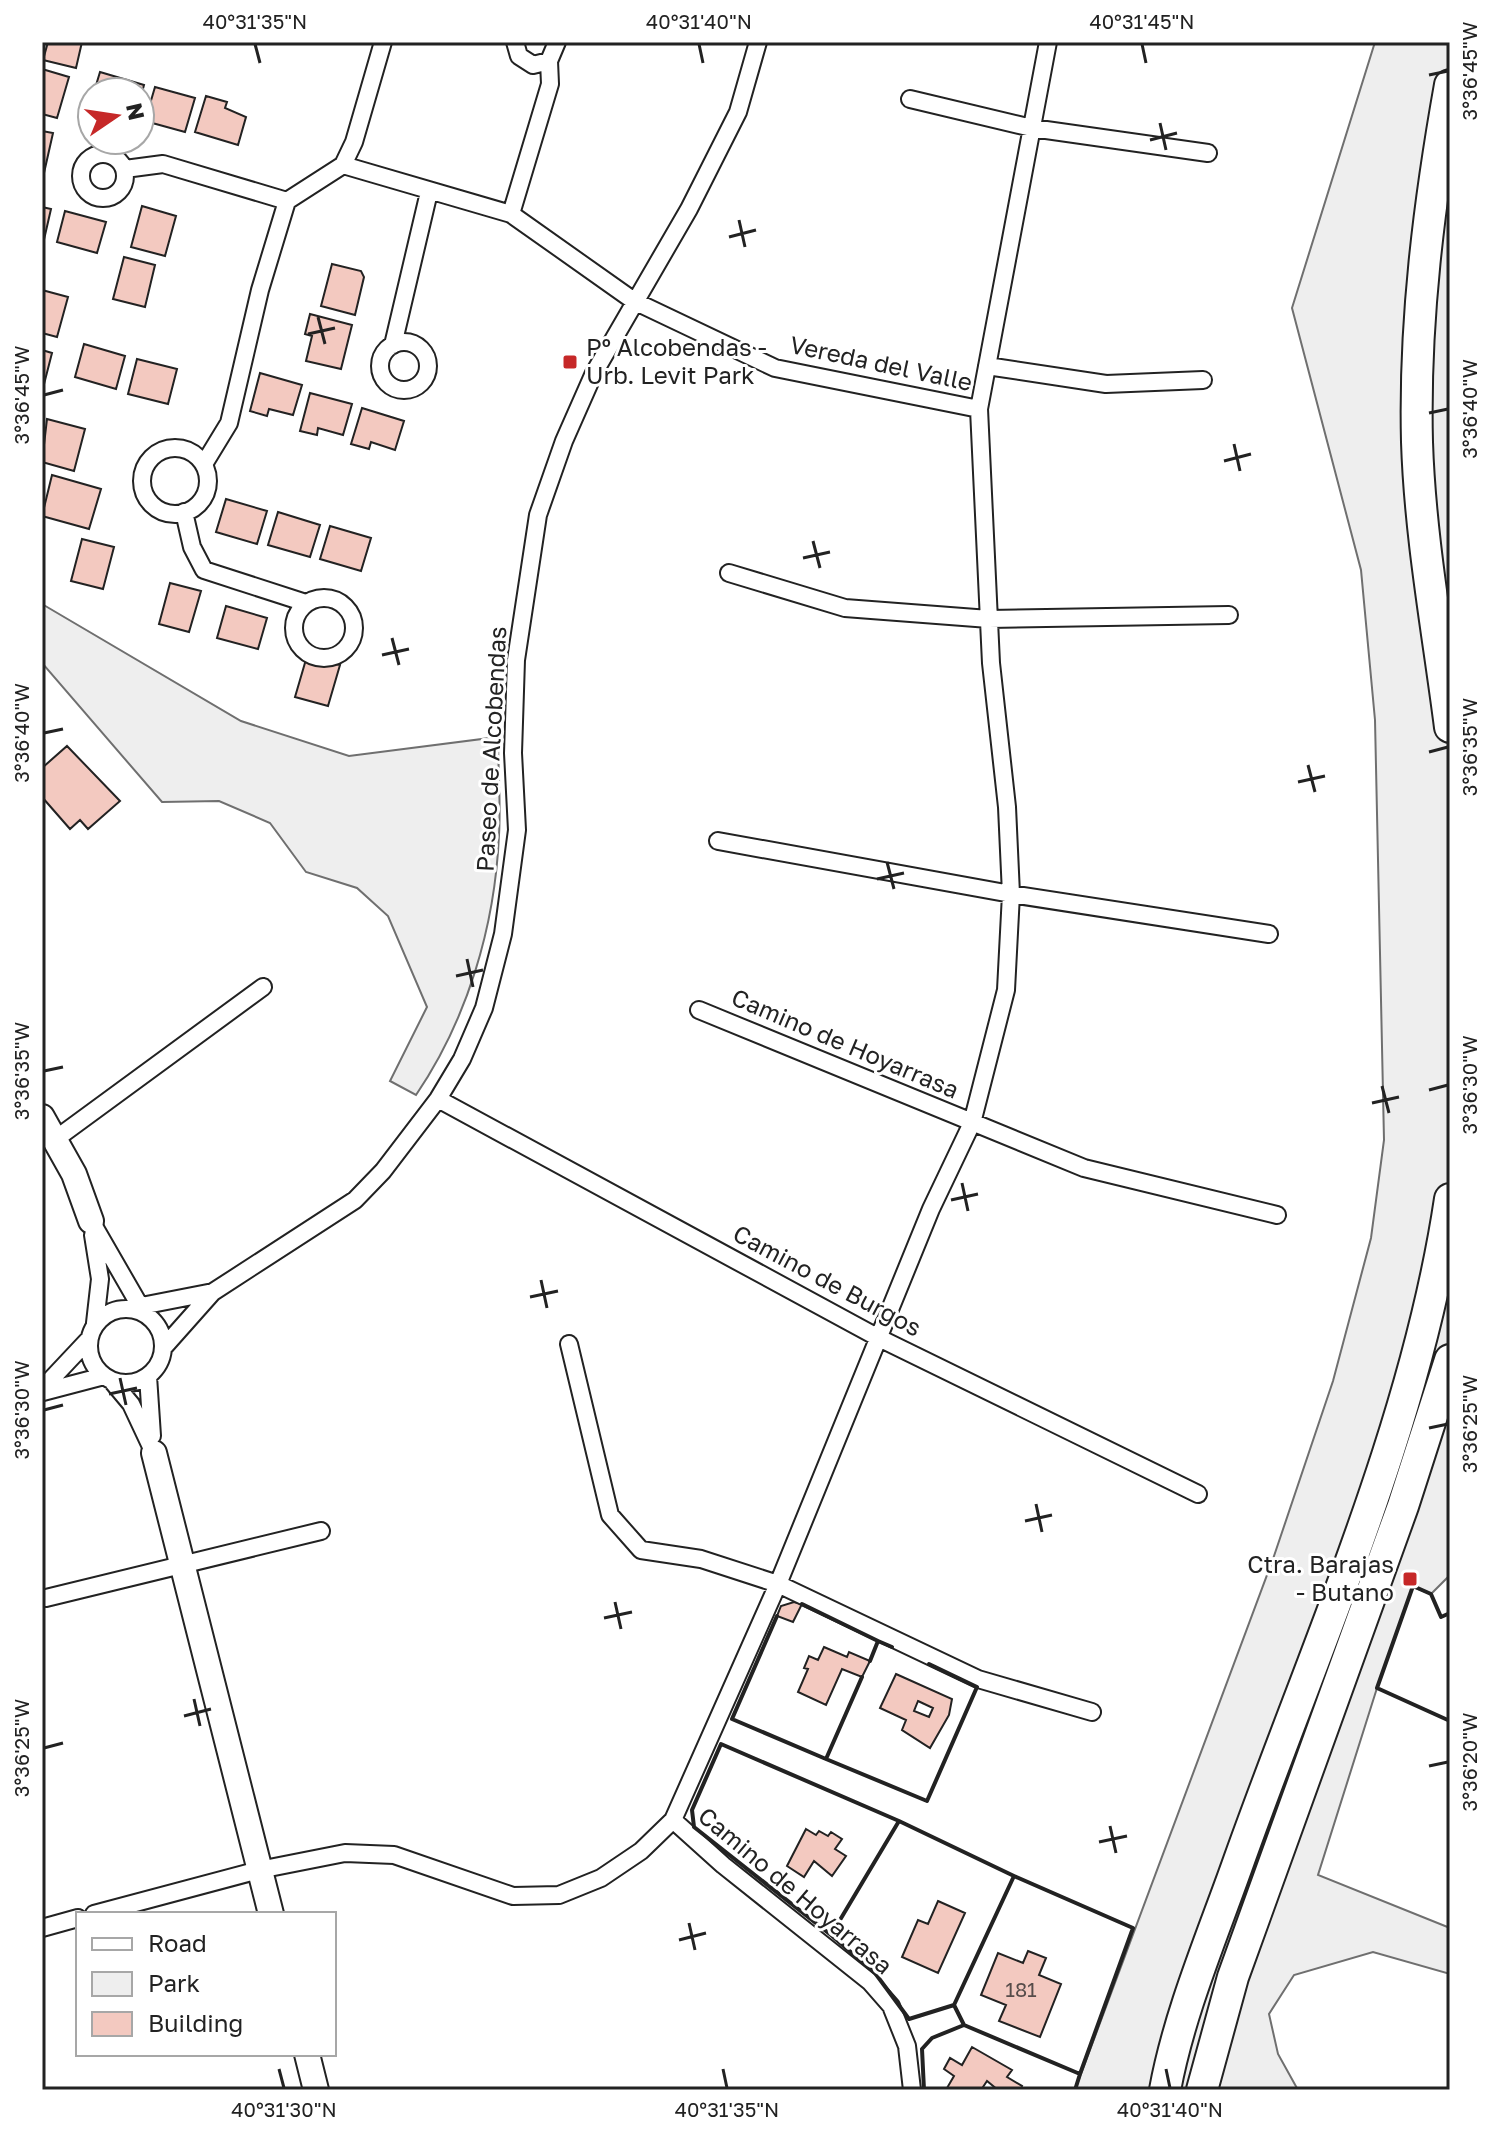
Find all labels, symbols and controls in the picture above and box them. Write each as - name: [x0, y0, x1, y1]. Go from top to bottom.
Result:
- text: 40°31'35"N: [203, 9, 307, 33]
- text: 40°31'40"N: [646, 9, 752, 33]
- text: 40°31'45"N: [1090, 9, 1195, 33]
- text: 3°36'45"W: [1457, 22, 1481, 120]
- north arrow: [76, 76, 156, 156]
- text: N: [121, 100, 151, 123]
- street label: Vereda del Valle: [788, 329, 975, 396]
- place label: Pº Alcobendas - Urb. Levit Park: [586, 332, 767, 389]
- text: 3°36'45"W: [9, 346, 33, 444]
- marker: Pº Alcobendas - Urb. Levit Park: [561, 353, 579, 371]
- text: 3°36'40"W: [1457, 359, 1481, 459]
- street label: Paseo de Alcobendas: [470, 625, 511, 872]
- text: 3°36'40"W: [9, 683, 33, 783]
- text: 3°36'35"W: [1457, 698, 1481, 796]
- street label: Camino de Hoyarrasa: [728, 982, 964, 1104]
- text: 3°36'35"W: [9, 1022, 33, 1120]
- text: 3°36'30"W: [1457, 1035, 1481, 1135]
- street label: Camino de Burgos: [729, 1218, 927, 1342]
- text: 3°36'30"W: [9, 1360, 33, 1460]
- text: 3°36'25"W: [1457, 1375, 1481, 1473]
- place label: Ctra. Barajas - Butano: [1247, 1549, 1394, 1606]
- marker: Ctra. Barajas - Butano: [1401, 1570, 1419, 1588]
- text: 3°36'25"W: [9, 1699, 33, 1797]
- text: 3°36'20"W: [1457, 1712, 1481, 1812]
- street label: Camino de Hoyarrasa: [693, 1800, 899, 1979]
- legend: [76, 1912, 336, 2056]
- text: Road: [148, 1928, 207, 1957]
- text: Park: [148, 1968, 200, 1997]
- house number: 181: [1005, 1977, 1037, 2001]
- text: Building: [148, 2008, 243, 2037]
- text: 40°31'30"N: [231, 2097, 337, 2121]
- text: 40°31'35"N: [675, 2097, 779, 2121]
- text: 40°31'40"N: [1117, 2097, 1223, 2121]

